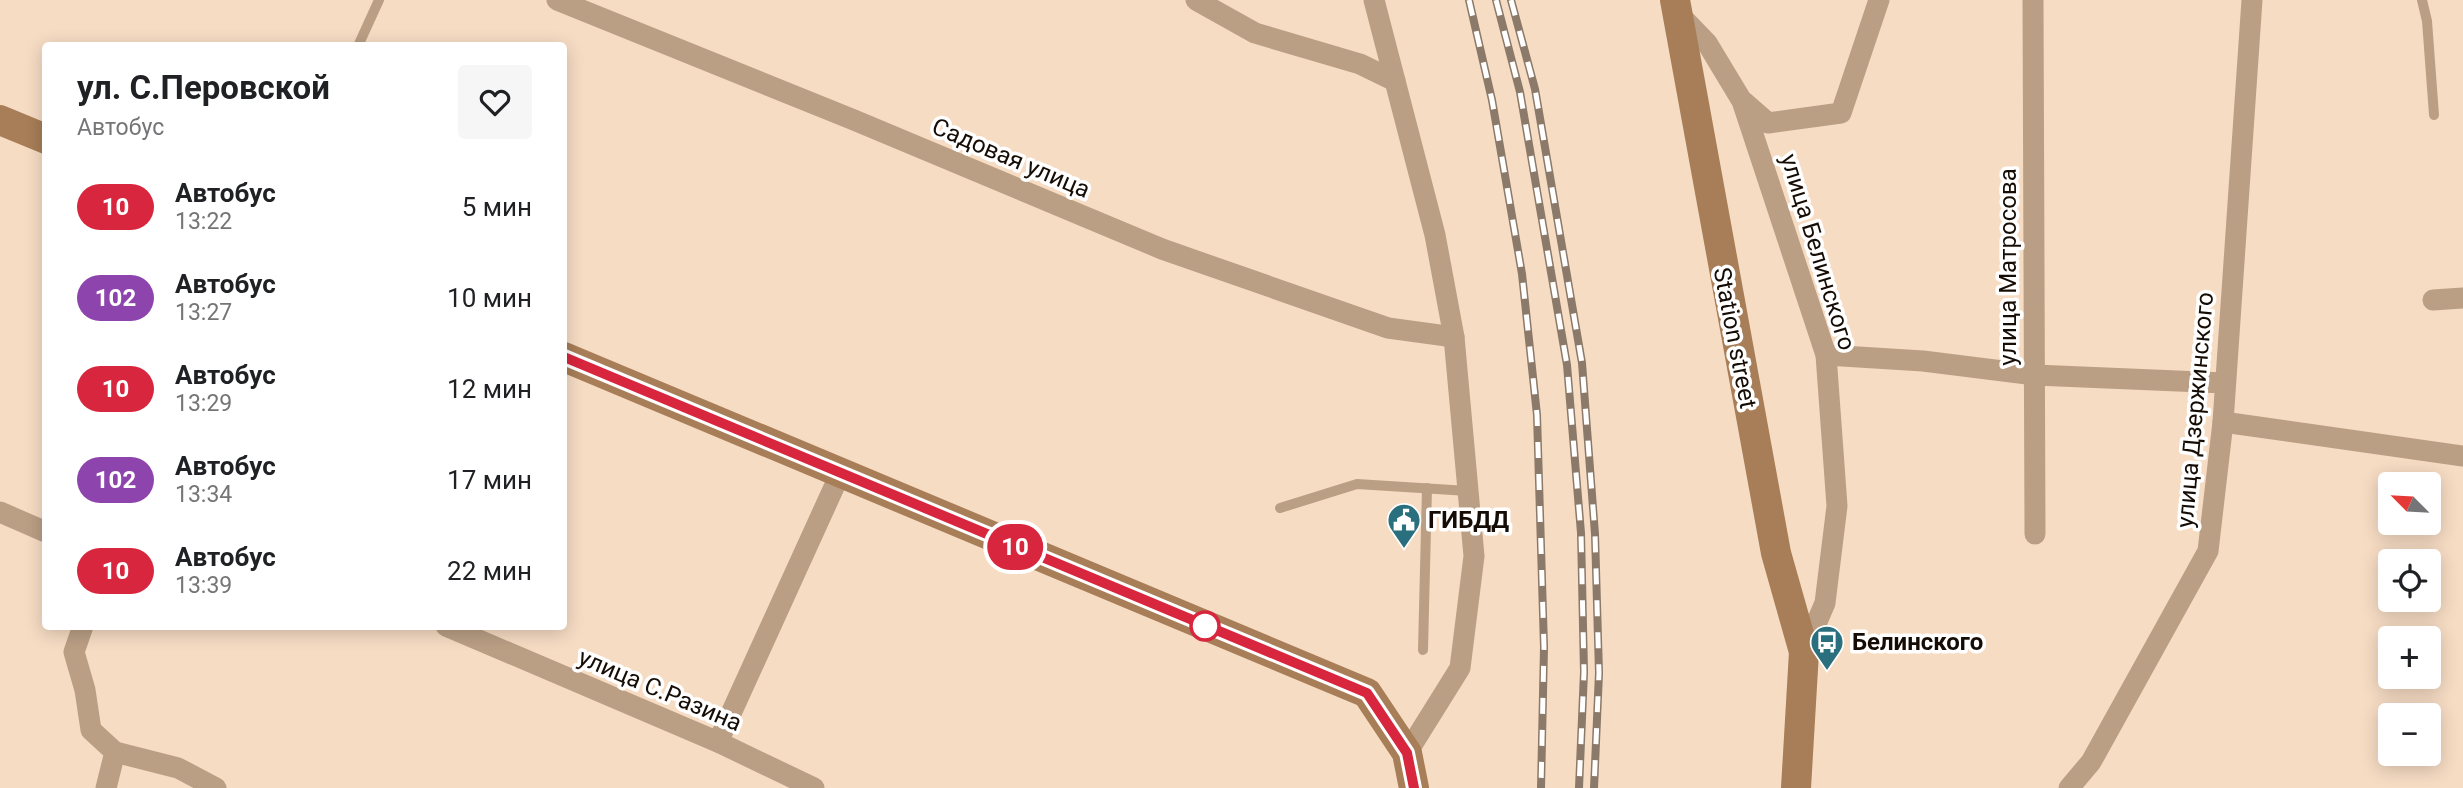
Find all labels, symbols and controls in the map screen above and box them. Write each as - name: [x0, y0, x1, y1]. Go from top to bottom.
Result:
- button: heart: [458, 65, 532, 139]
- text: ул. С.Перовской: [77, 68, 330, 107]
- street label: Садовая улица: [928, 112, 1094, 204]
- text: Автобус: [77, 114, 164, 141]
- street label: улица Белинского: [1775, 150, 1861, 354]
- street label: улица Матросова: [1994, 168, 2022, 366]
- text: Автобус: [175, 178, 276, 208]
- text: 5 мин: [462, 192, 532, 222]
- text: 10: [102, 193, 129, 221]
- text: 13:22: [175, 208, 232, 235]
- street label: Station street: [1708, 265, 1762, 411]
- text: Автобус: [175, 269, 276, 299]
- text: 10 мин: [447, 283, 532, 313]
- text: 102: [95, 284, 136, 312]
- street label: улица Дзержинского: [2171, 291, 2219, 529]
- text: 13:27: [175, 299, 232, 326]
- text: Автобус: [175, 360, 276, 390]
- text: 12 мин: [447, 374, 532, 404]
- text: 10: [102, 375, 129, 403]
- text: 13:29: [175, 390, 232, 417]
- text: Автобус: [175, 451, 276, 481]
- text: 17 мин: [447, 465, 532, 495]
- text: 102: [95, 466, 136, 494]
- north arrow: [2378, 472, 2441, 536]
- map controls: [2378, 472, 2441, 766]
- text: 13:34: [175, 481, 232, 508]
- public building icon: ГИБДД: [1385, 501, 1423, 550]
- place label: ГИБДД: [1428, 506, 1509, 534]
- line badge: 10: [984, 524, 1046, 570]
- text: 10: [1001, 533, 1029, 561]
- text: Автобус: [175, 542, 276, 572]
- button: locate: [2378, 549, 2441, 612]
- text: 22 мин: [447, 556, 532, 586]
- text: 10: [102, 557, 129, 585]
- text: 13:39: [175, 572, 232, 599]
- unlabelled marker: [1190, 611, 1220, 641]
- bus stop icon: Белинского: [1808, 623, 1846, 672]
- button: +: [2378, 626, 2441, 689]
- place label: Белинского: [1852, 628, 1983, 656]
- street label: улица С.Разина: [574, 643, 746, 737]
- button: −: [2378, 703, 2441, 766]

